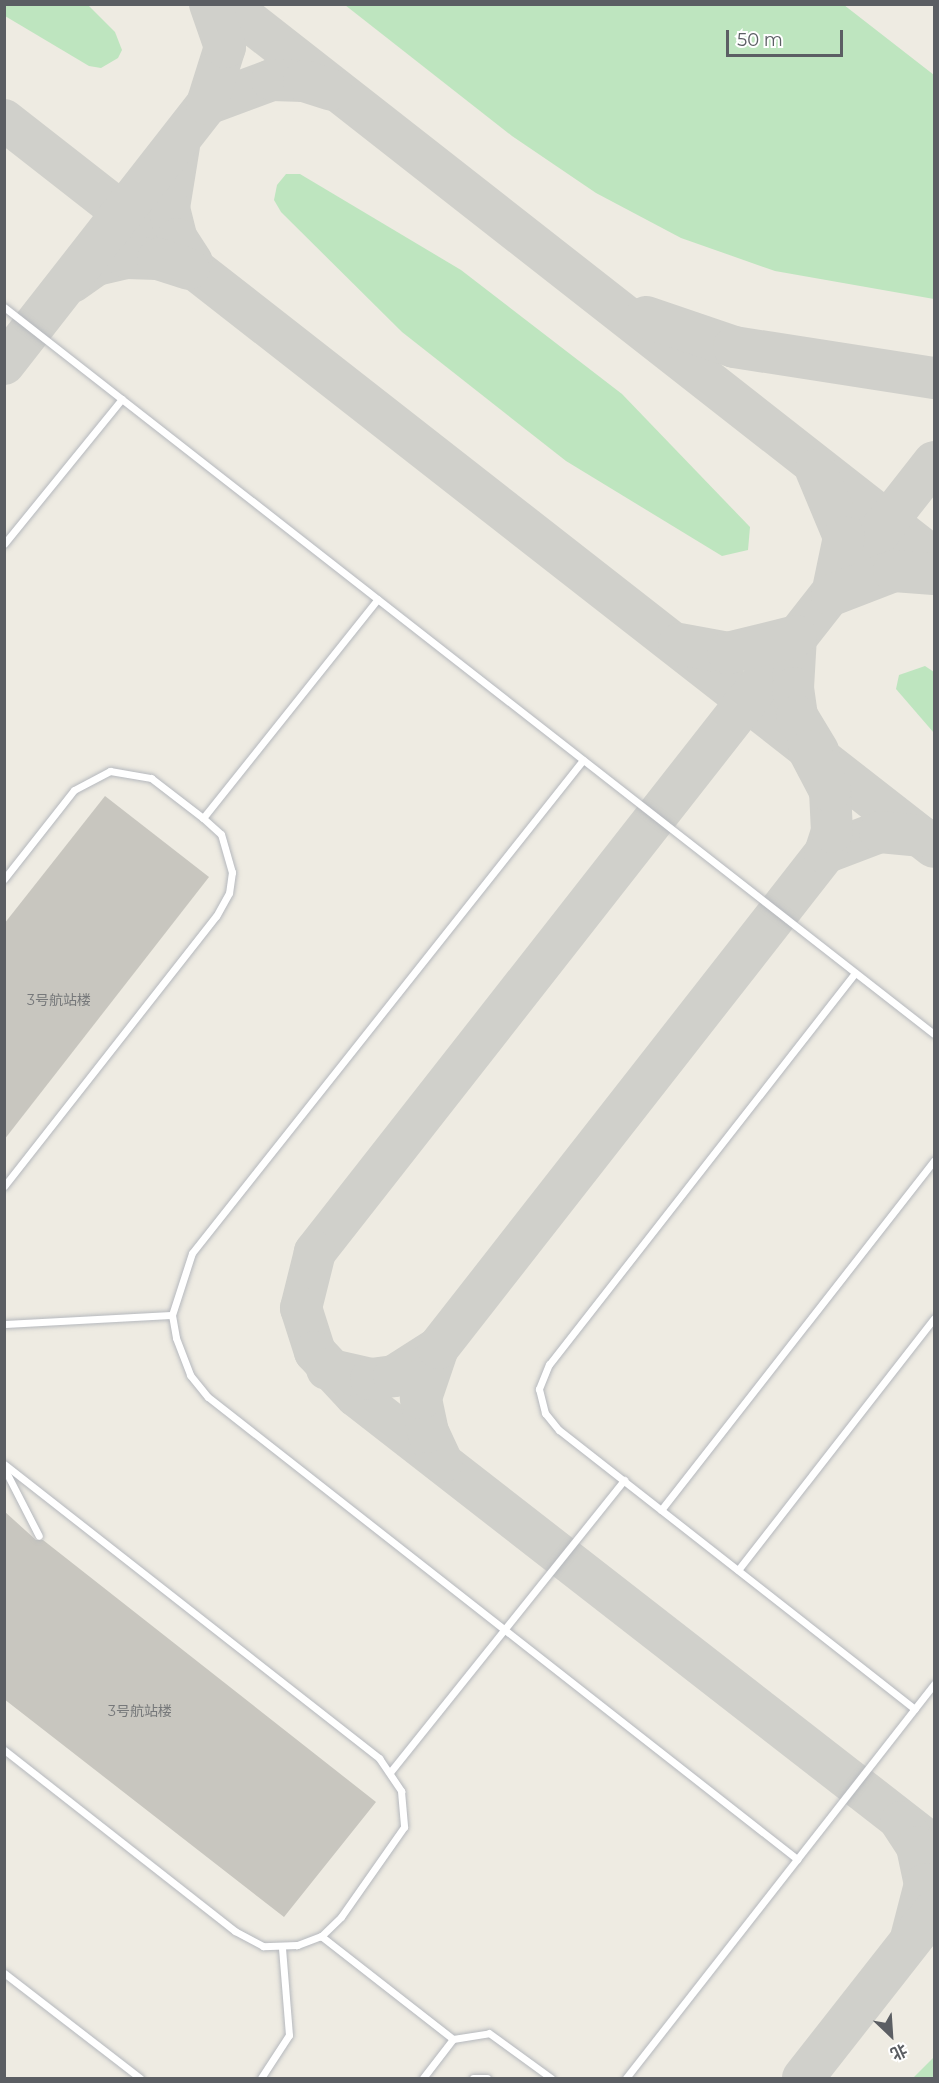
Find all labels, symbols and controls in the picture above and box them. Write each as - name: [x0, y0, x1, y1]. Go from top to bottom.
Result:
- scale bar: [729, 18, 846, 56]
- text: 50 m: [737, 29, 783, 51]
- house number: 3号航站楼: [27, 992, 91, 1008]
- house number: 3号航站楼: [108, 1703, 172, 1719]
- north arrow: [861, 2005, 921, 2065]
- text: 北: [888, 2040, 910, 2064]

